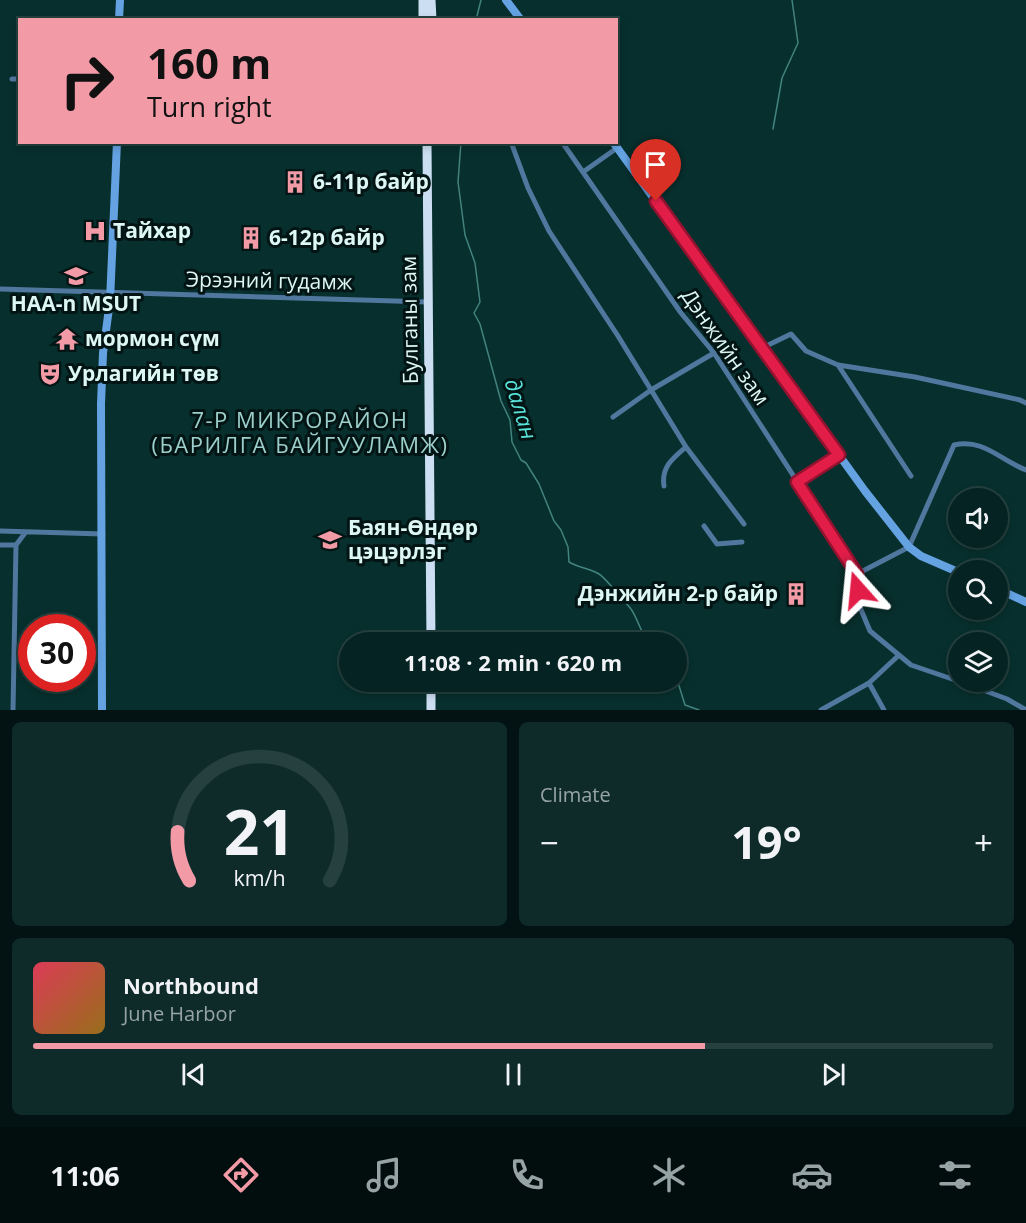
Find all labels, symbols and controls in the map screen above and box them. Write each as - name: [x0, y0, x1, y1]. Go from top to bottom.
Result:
- text: 160 m: [147, 34, 271, 91]
- icon: right: [48, 42, 126, 120]
- text: Turn right: [147, 88, 272, 125]
- pin: [630, 139, 681, 201]
- icon: arrive: [639, 148, 672, 181]
- place label: 6-11р байр: [313, 167, 429, 195]
- building icon: 6-11р байр: [282, 169, 308, 195]
- place label: Тайхар: [113, 216, 191, 244]
- hospital icon: Тайхар: [82, 218, 108, 244]
- place label: 6-12р байр: [269, 223, 385, 251]
- building icon: 6-12р байр: [238, 225, 264, 251]
- street label: Булганы зам: [394, 256, 424, 384]
- school or university icon: HAA-n MSUT: [63, 263, 89, 289]
- street label: Эрээний гудамж: [186, 265, 353, 295]
- street label: Дэнжийн зам: [675, 283, 776, 410]
- place label: HAA-n MSUT: [11, 289, 141, 317]
- place label: мормон сүм: [85, 324, 220, 352]
- temple icon: мормон сүм: [54, 326, 80, 352]
- place label: Урлагийн төв: [68, 359, 219, 387]
- theatre icon: Урлагийн төв: [37, 361, 63, 387]
- water label: далан: [499, 375, 545, 443]
- district label: 7-Р МИКРОРАЙОН (БАРИЛГА БАЙГУУЛАМЖ): [151, 404, 449, 459]
- map controls: [948, 488, 1008, 692]
- button: sound: [948, 488, 1008, 548]
- place label: Баян-Өндөр цэцэрлэг: [348, 513, 478, 565]
- school or university icon: Баян-Өндөр цэцэрлэг: [317, 527, 343, 553]
- position arrow: [826, 558, 890, 622]
- button: search: [948, 560, 1008, 620]
- place label: Дэнжийн 2-р байр: [578, 579, 778, 607]
- building icon: Дэнжийн 2-р байр: [783, 581, 809, 607]
- speed limit sign: 30: [18, 614, 96, 692]
- button: layers: [948, 632, 1008, 692]
- text: 11:08 · 2 min · 620 m: [404, 647, 622, 677]
- text: Climate: [540, 781, 611, 808]
- text: 21: [224, 788, 295, 873]
- text: 19°: [731, 811, 802, 872]
- text: −: [540, 820, 559, 865]
- text: +: [974, 820, 993, 865]
- text: km/h: [233, 863, 286, 892]
- text: Northbound: [123, 970, 259, 1000]
- text: June Harbor: [123, 1000, 236, 1027]
- icon: previous: [177, 1058, 210, 1091]
- icon: pause: [497, 1058, 530, 1091]
- icon: next: [817, 1058, 850, 1091]
- icon: directions: [220, 1154, 262, 1196]
- icon: music: [363, 1154, 405, 1196]
- icon: phone: [506, 1154, 548, 1196]
- icon: climate: [648, 1154, 690, 1196]
- icon: car: [791, 1154, 833, 1196]
- icon: filters: [934, 1154, 976, 1196]
- text: 11:06: [50, 1157, 120, 1194]

